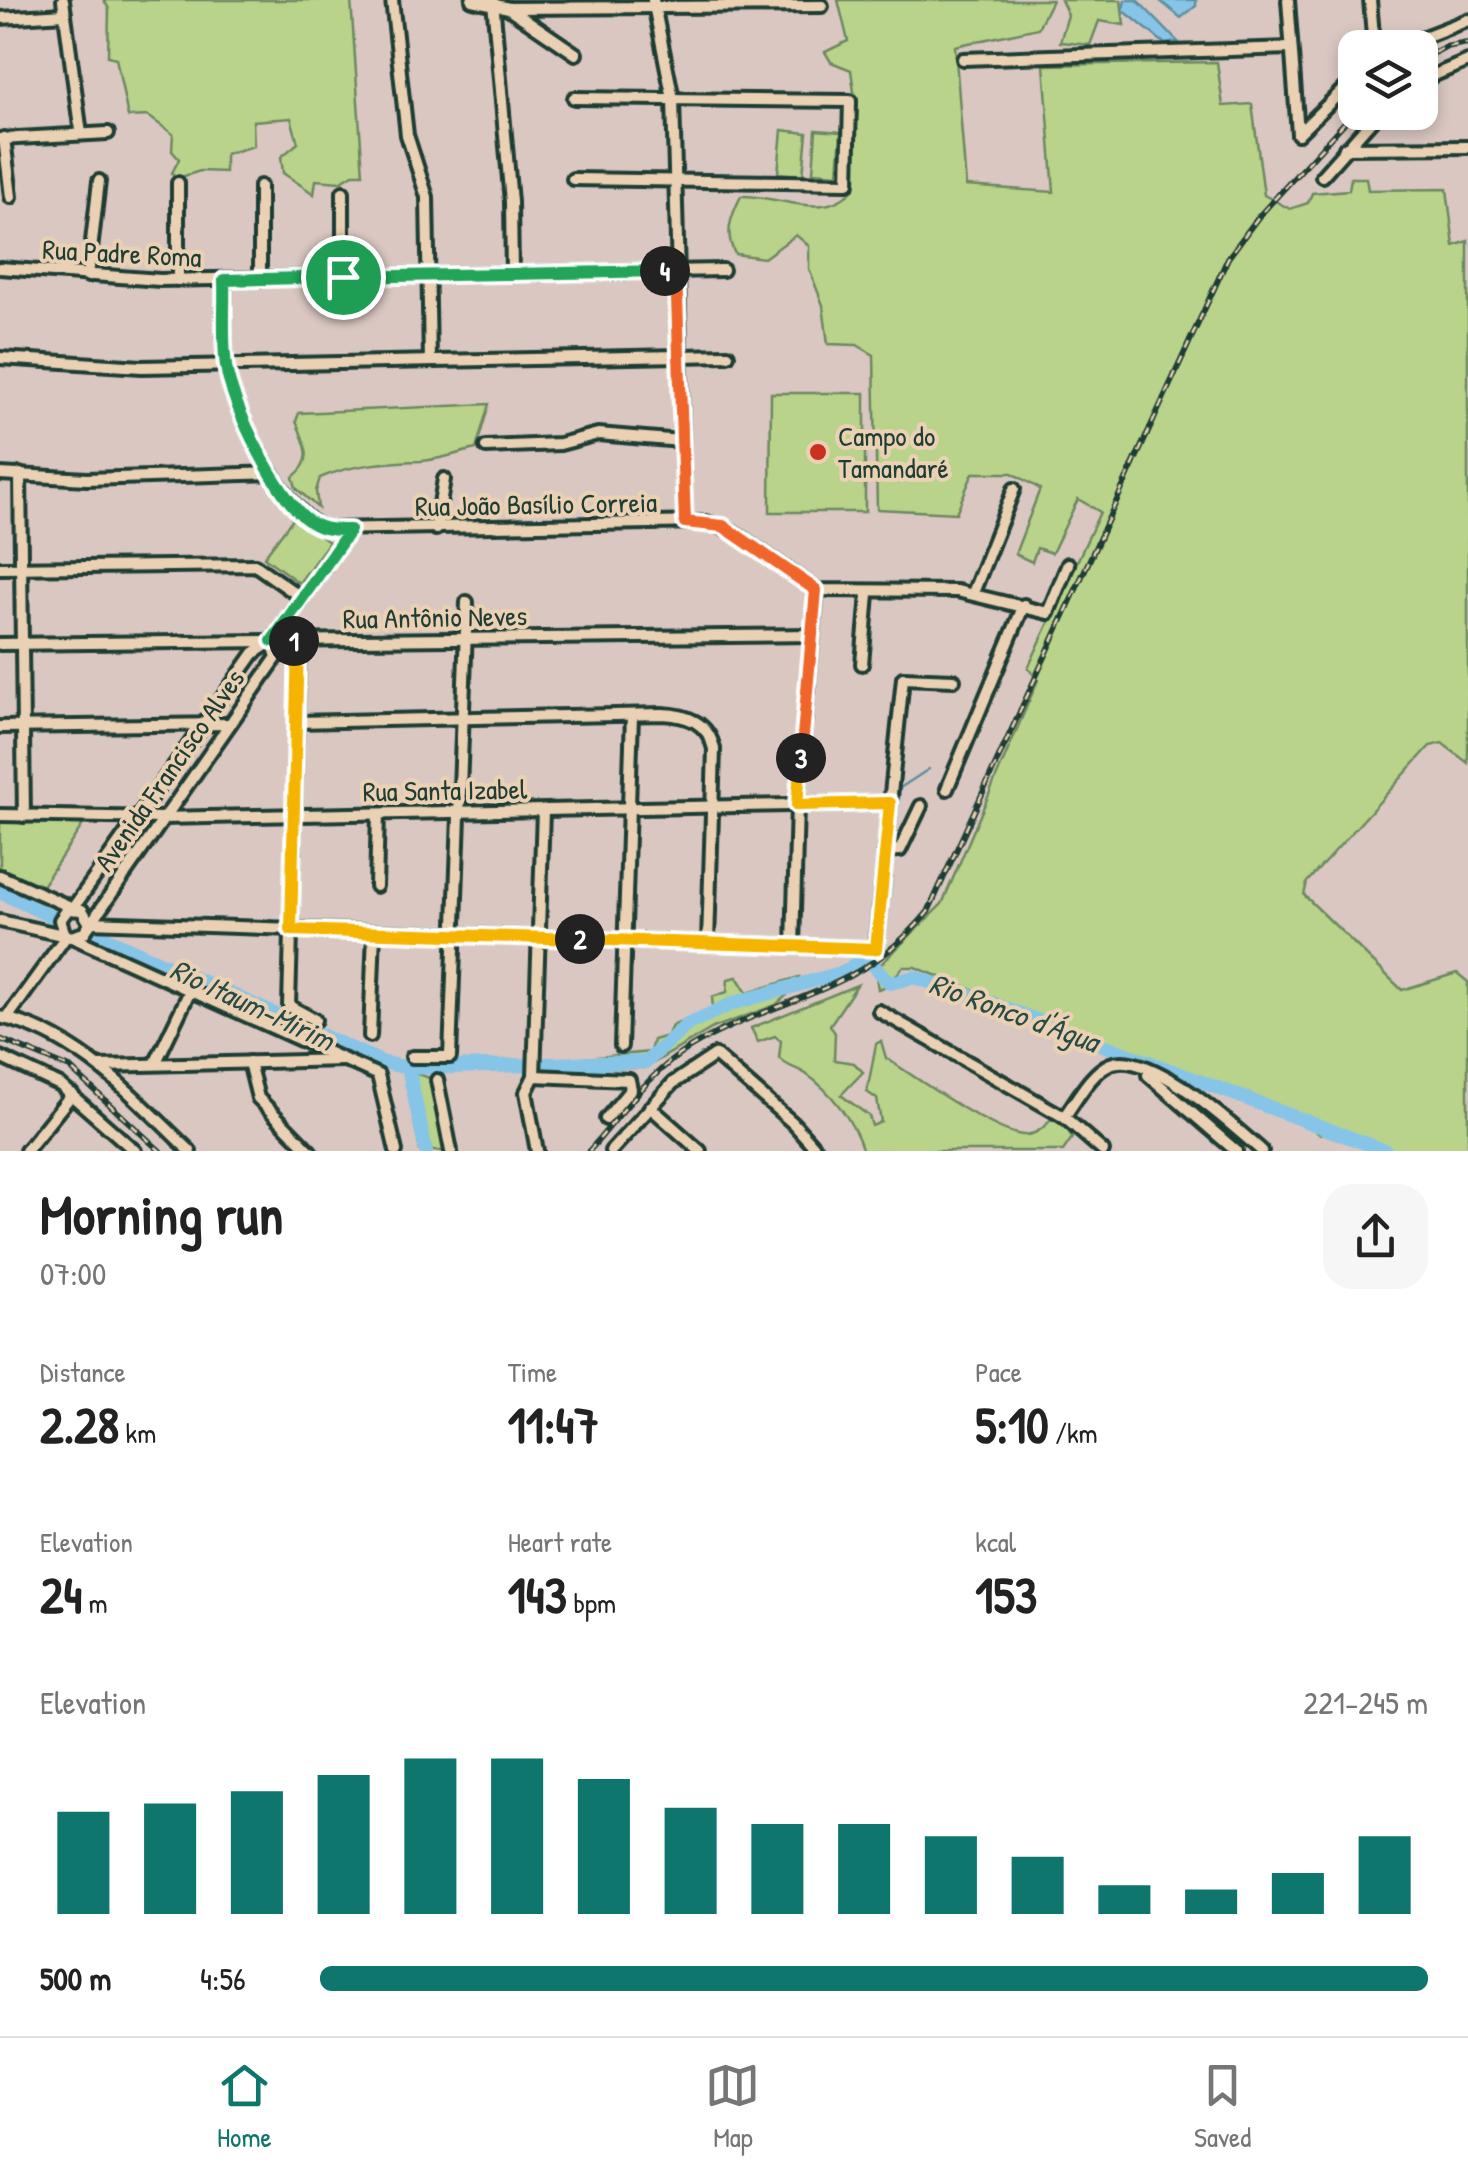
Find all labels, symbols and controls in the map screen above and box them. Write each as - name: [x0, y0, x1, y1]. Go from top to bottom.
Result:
- map controls: [1338, 30, 1438, 130]
- button: layers: [1338, 30, 1438, 130]
- street label: Rua Padre Roma: [42, 230, 202, 276]
- pin: [301, 235, 386, 320]
- pin: 4: [640, 246, 690, 296]
- icon: arrive: [316, 250, 371, 305]
- text: 4: [660, 252, 670, 290]
- place label: Campo do Tamandaré: [838, 417, 949, 487]
- marker: Campo do Tamandaré: [807, 441, 829, 463]
- street label: Rua João Basílio Correia: [415, 483, 657, 525]
- street label: Rua Antônio Neves: [342, 596, 528, 638]
- pin: 1: [269, 616, 319, 666]
- text: 1: [289, 622, 299, 660]
- street label: Avenida Francisco Alves: [85, 661, 253, 879]
- pin: 3: [776, 733, 826, 783]
- text: 3: [795, 739, 807, 777]
- street label: Rua Santa Izabel: [362, 770, 528, 810]
- pin: 2: [555, 914, 605, 964]
- text: 2: [573, 920, 587, 958]
- water label: Rio Itaum-Mirim: [164, 949, 342, 1060]
- water label: Rio Ronco d'Água: [924, 963, 1108, 1063]
- text: Morning run: [40, 1177, 283, 1251]
- button: share: [1323, 1184, 1428, 1289]
- text: 07:00: [40, 1252, 106, 1295]
- text: Distance: [40, 1353, 126, 1391]
- text: Time: [508, 1353, 557, 1391]
- text: Pace: [975, 1353, 1022, 1391]
- text: 2.28: [40, 1391, 119, 1459]
- text: 11:47: [508, 1391, 599, 1459]
- text: 5:10: [975, 1391, 1049, 1459]
- text: km: [119, 1414, 156, 1452]
- text: /km: [1049, 1414, 1098, 1452]
- text: Elevation: [40, 1523, 133, 1561]
- text: Heart rate: [508, 1523, 612, 1561]
- text: kcal: [975, 1523, 1016, 1561]
- text: 24: [40, 1561, 82, 1629]
- text: 143: [508, 1561, 567, 1629]
- text: 153: [975, 1561, 1037, 1629]
- text: m: [82, 1584, 108, 1622]
- text: bpm: [567, 1584, 616, 1622]
- text: Elevation: [40, 1681, 146, 1724]
- text: 221–245 m: [1303, 1681, 1428, 1724]
- text: 500 m: [40, 1957, 111, 2000]
- text: 4:56: [200, 1957, 246, 2000]
- tab: Home: [217, 2058, 272, 2156]
- tab: Map: [705, 2058, 760, 2156]
- tab: Saved: [1194, 2058, 1251, 2156]

